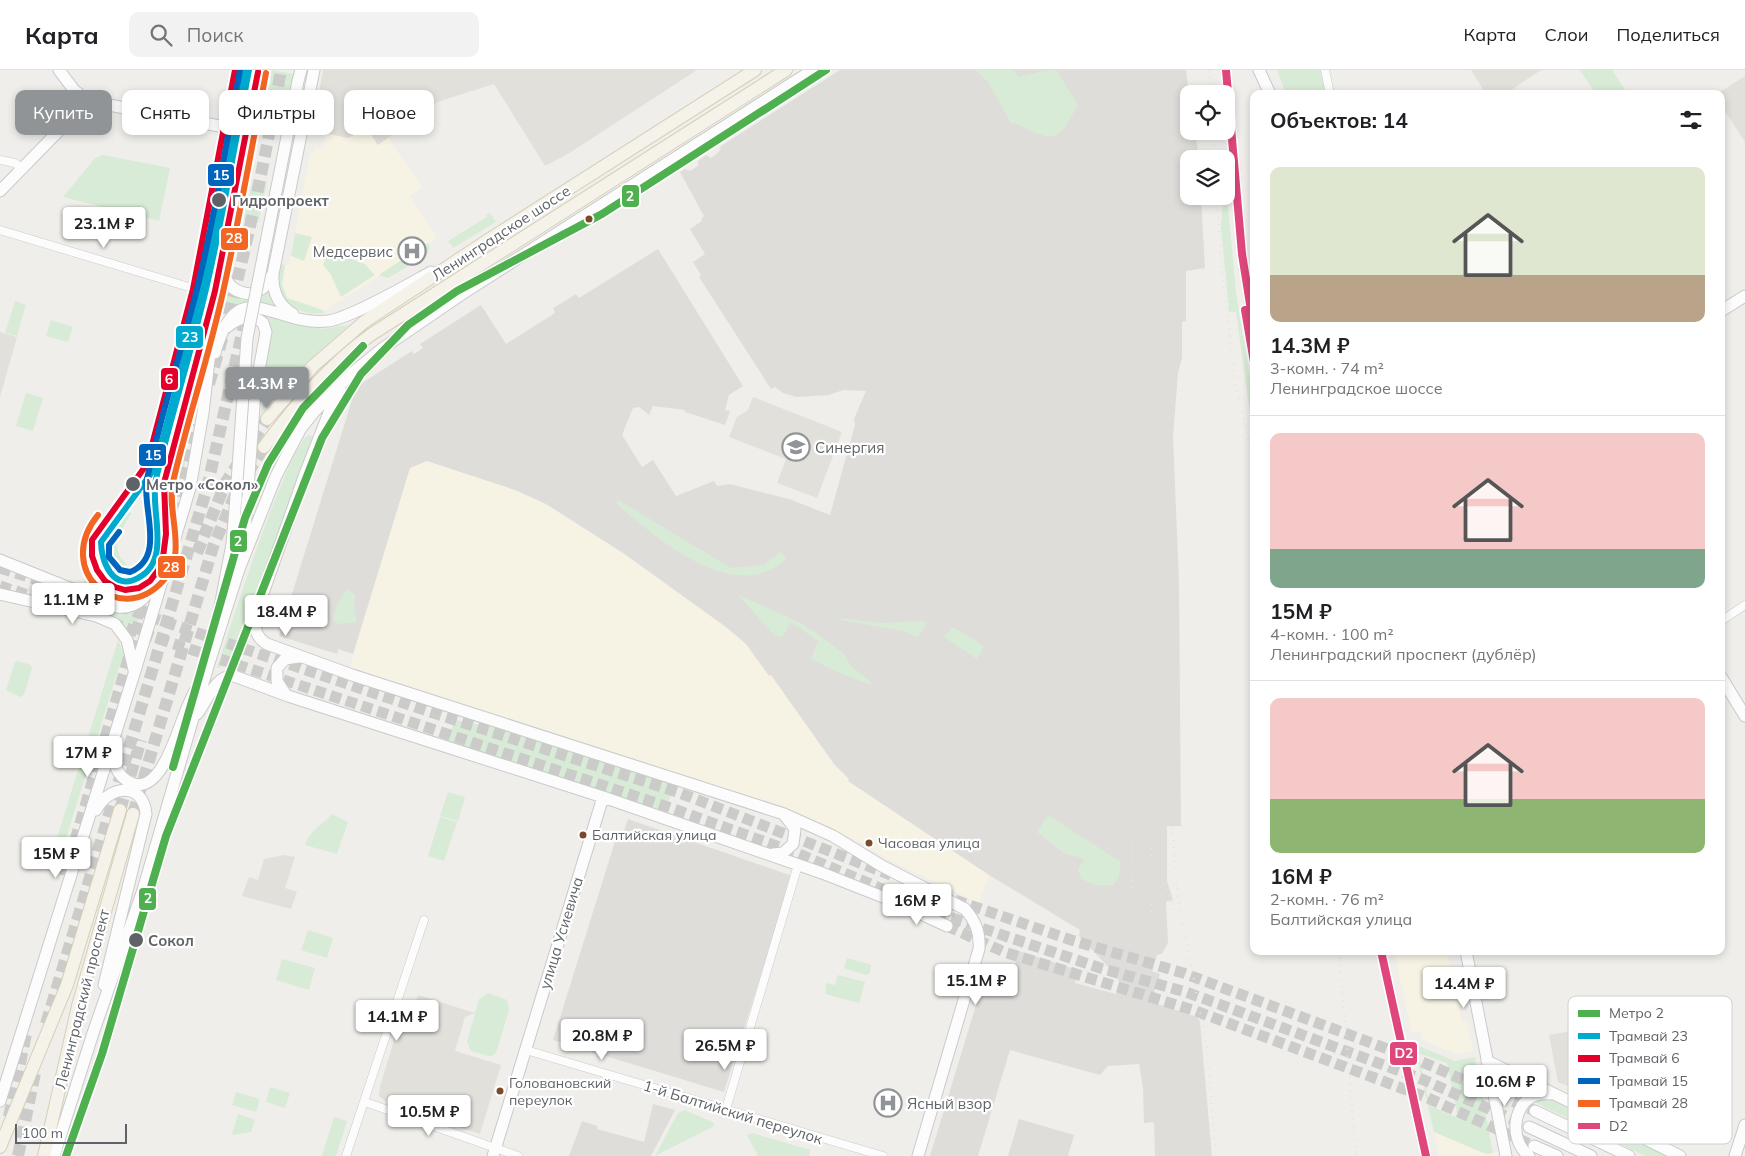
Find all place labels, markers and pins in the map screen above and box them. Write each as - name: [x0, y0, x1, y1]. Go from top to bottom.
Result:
- marker: Гидропроект: [210, 191, 228, 209]
- place label: Гидропроект: [232, 191, 330, 210]
- pin: 23.1M ₽: [58, 206, 150, 249]
- unlabelled marker: [584, 214, 594, 224]
- hospital icon: Медсервис: [397, 236, 427, 266]
- place label: Медсервис: [313, 242, 393, 261]
- pin: 14.3M ₽: [221, 366, 313, 409]
- school or university icon: Синергия: [781, 432, 811, 462]
- place label: Синергия: [815, 438, 884, 457]
- marker: Метро «Сокол»: [124, 475, 142, 493]
- place label: Метро «Сокол»: [146, 475, 259, 494]
- pin: 11.1M ₽: [27, 582, 119, 625]
- pin: 18.4M ₽: [240, 594, 332, 637]
- pin: 17M ₽: [53, 736, 123, 778]
- place label: Балтийская улица: [592, 826, 717, 844]
- marker: Балтийская улица: [578, 830, 588, 840]
- place label: Часовая улица: [878, 834, 980, 852]
- pin: 15M ₽: [21, 836, 91, 879]
- marker: Часовая улица: [864, 838, 874, 848]
- pin: 16M ₽: [882, 884, 952, 926]
- marker: Сокол: [127, 931, 145, 949]
- place label: Сокол: [148, 931, 194, 950]
- pin: 15.1M ₽: [930, 964, 1022, 1006]
- pin: 14.4M ₽: [1418, 966, 1510, 1009]
- pin: 14.1M ₽: [351, 1000, 443, 1042]
- pin: 20.8M ₽: [556, 1018, 648, 1061]
- pin: 26.5M ₽: [679, 1028, 771, 1071]
- pin: 10.6M ₽: [1459, 1064, 1551, 1107]
- place label: Головановский переулок: [509, 1074, 611, 1109]
- marker: Головановский переулок: [495, 1086, 505, 1096]
- hospital icon: Ясный взор: [873, 1088, 903, 1118]
- pin: 10.5M ₽: [383, 1094, 475, 1137]
- place label: Ясный взор: [907, 1094, 992, 1113]

